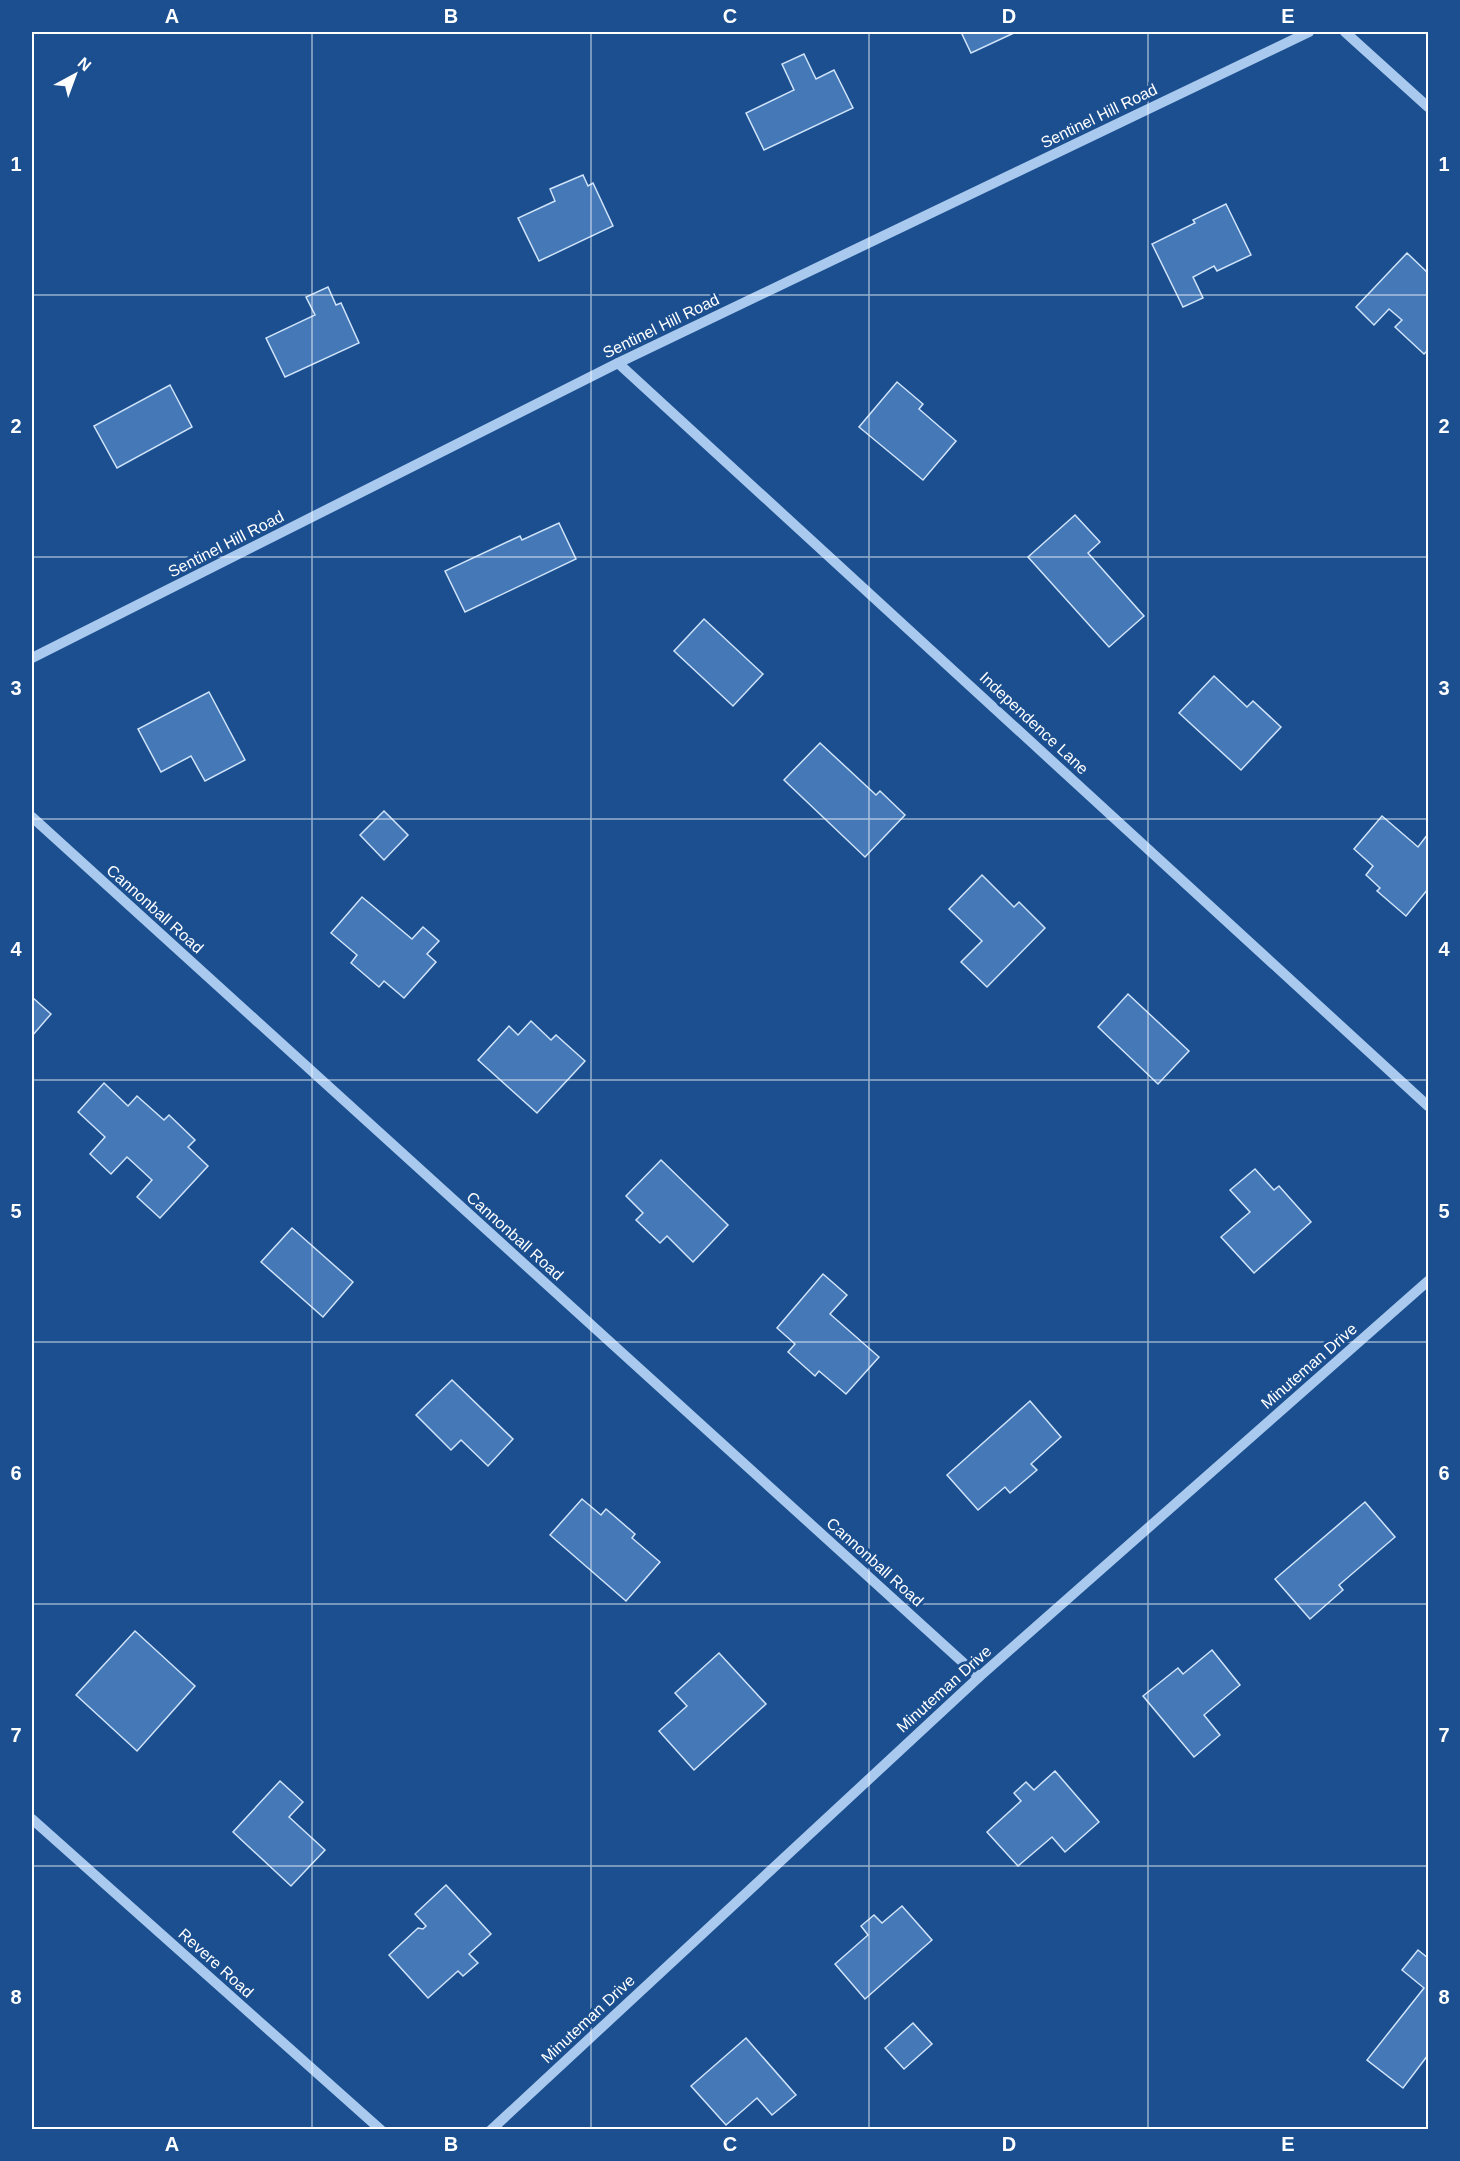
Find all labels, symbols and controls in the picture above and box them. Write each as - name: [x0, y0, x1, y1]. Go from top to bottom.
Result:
- text: A: [165, 5, 179, 27]
- text: B: [444, 5, 458, 27]
- text: C: [723, 5, 737, 27]
- text: D: [1002, 5, 1016, 27]
- text: E: [1281, 5, 1295, 27]
- north arrow: [45, 45, 105, 105]
- text: N: [75, 54, 94, 74]
- street label: Sentinel Hill Road: [1038, 80, 1160, 152]
- text: 1: [10, 153, 22, 175]
- text: 1: [1438, 153, 1450, 175]
- street label: Sentinel Hill Road: [600, 290, 722, 362]
- text: 2: [10, 415, 22, 437]
- text: 2: [1438, 415, 1450, 437]
- street label: Sentinel Hill Road: [165, 508, 287, 580]
- street label: Independence Lane: [976, 669, 1092, 778]
- text: 3: [10, 677, 22, 699]
- text: 3: [1438, 677, 1450, 699]
- street label: Cannonball Road: [103, 861, 207, 957]
- text: 4: [10, 938, 22, 960]
- text: 4: [1438, 938, 1450, 960]
- street label: Cannonball Road: [463, 1188, 567, 1284]
- text: 5: [10, 1200, 22, 1222]
- text: 5: [1438, 1200, 1450, 1222]
- street label: Minuteman Drive: [1258, 1320, 1360, 1412]
- text: 6: [10, 1462, 22, 1484]
- text: 6: [1438, 1462, 1450, 1484]
- street label: Cannonball Road: [823, 1514, 927, 1610]
- street label: Minuteman Drive: [893, 1642, 995, 1736]
- text: 7: [10, 1724, 22, 1746]
- text: 7: [1438, 1724, 1450, 1746]
- street label: Revere Road: [175, 1925, 257, 2001]
- street label: Minuteman Drive: [538, 1971, 638, 2066]
- text: 8: [10, 1986, 22, 2008]
- text: 8: [1438, 1986, 1450, 2008]
- text: A: [165, 2133, 179, 2155]
- text: B: [444, 2133, 458, 2155]
- text: C: [723, 2133, 737, 2155]
- text: D: [1002, 2133, 1016, 2155]
- text: E: [1281, 2133, 1295, 2155]

